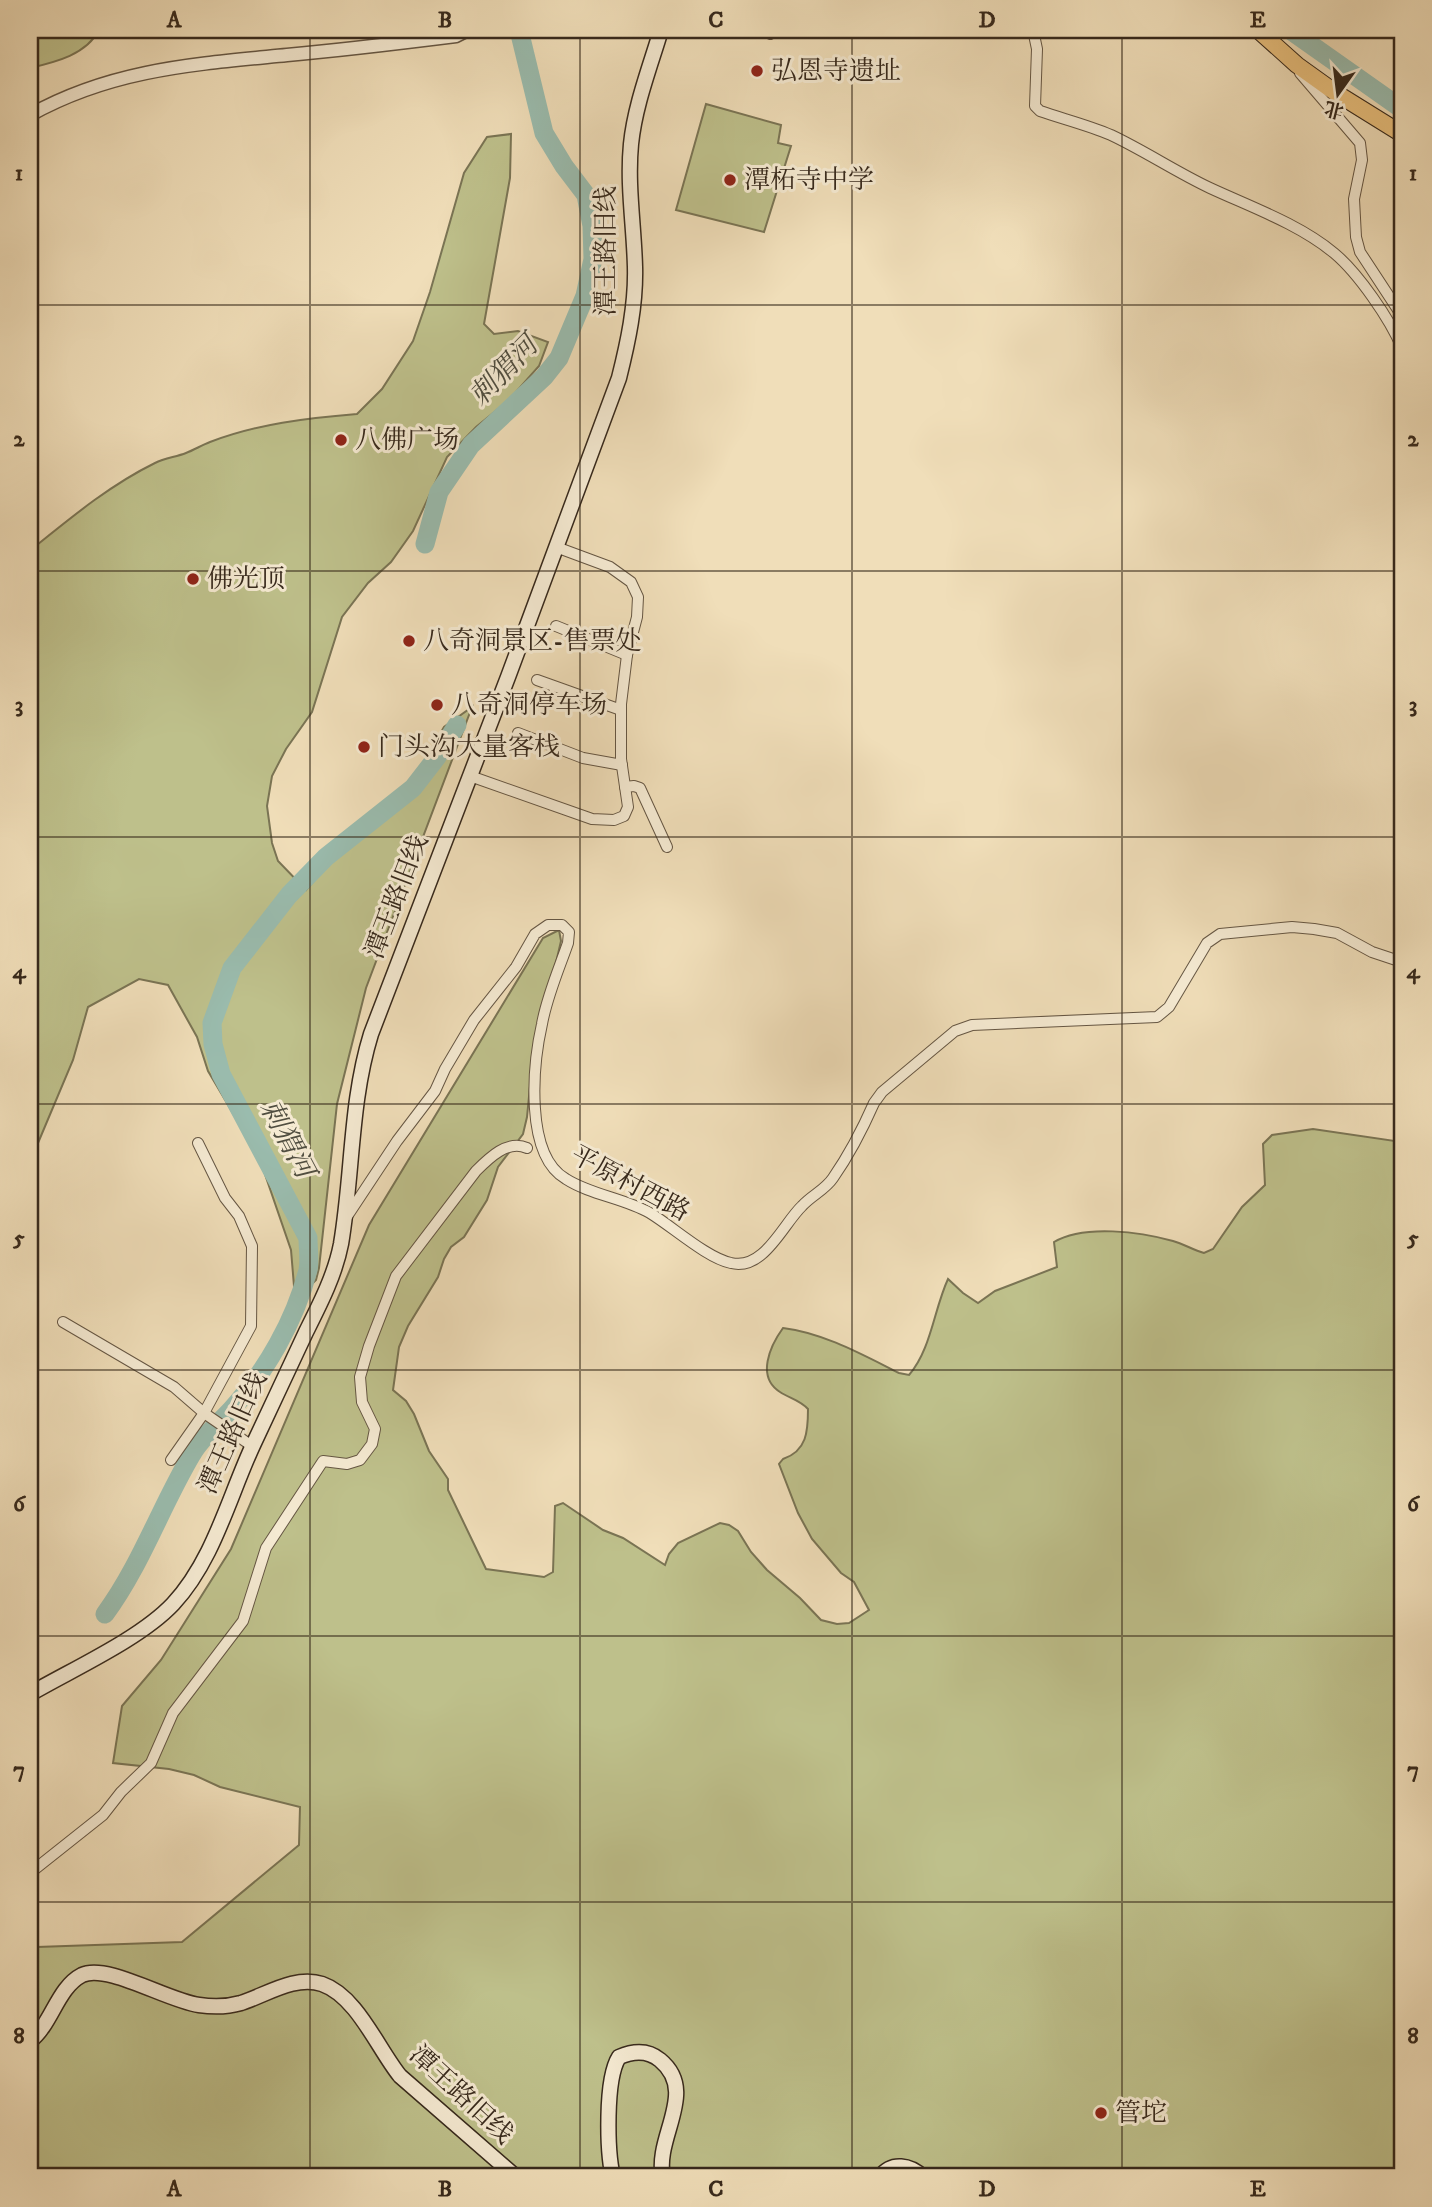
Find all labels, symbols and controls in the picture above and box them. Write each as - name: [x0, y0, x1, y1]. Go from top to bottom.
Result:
- text: A: [166, 6, 183, 35]
- text: B: [438, 6, 452, 35]
- text: C: [708, 6, 724, 35]
- text: D: [978, 6, 996, 35]
- text: E: [1250, 6, 1266, 35]
- place label: 弘恩寺遗址: [771, 55, 901, 88]
- north arrow: [1302, 60, 1372, 130]
- marker: 弘恩寺遗址: [749, 63, 765, 79]
- text: 北: [1322, 96, 1346, 122]
- text: 1: [15, 159, 23, 188]
- text: 1: [1409, 159, 1417, 188]
- place label: 潭柘寺中学: [744, 164, 874, 197]
- marker: 潭柘寺中学: [722, 172, 738, 188]
- street label: 潭王路旧线: [590, 186, 623, 316]
- water label: 刺猬河: [462, 325, 549, 413]
- place label: 八佛广场: [355, 424, 459, 457]
- text: 2: [13, 425, 25, 454]
- text: 2: [1407, 425, 1419, 454]
- marker: 八佛广场: [333, 432, 349, 448]
- place label: 佛光顶: [207, 563, 285, 596]
- marker: 佛光顶: [185, 571, 201, 587]
- place label: 八奇洞景区-售票处: [423, 625, 642, 658]
- marker: 八奇洞景区-售票处: [401, 633, 417, 649]
- place label: 八奇洞停车场: [451, 689, 607, 722]
- text: 3: [15, 691, 23, 720]
- text: 3: [1409, 691, 1417, 720]
- marker: 八奇洞停车场: [429, 697, 445, 713]
- place label: 门头沟大量客栈: [378, 731, 560, 764]
- marker: 门头沟大量客栈: [356, 739, 372, 755]
- street label: 潭王路旧线: [358, 830, 436, 964]
- text: 4: [12, 957, 27, 986]
- text: 4: [1406, 957, 1421, 986]
- water label: 刺猬河: [252, 1094, 325, 1189]
- street label: 平原村西路: [565, 1139, 695, 1229]
- text: 5: [12, 1224, 25, 1253]
- text: 5: [1406, 1224, 1419, 1253]
- street label: 潭王路旧线: [191, 1367, 275, 1499]
- text: 6: [13, 1490, 27, 1519]
- text: 6: [1407, 1490, 1421, 1519]
- text: 7: [13, 1756, 25, 1785]
- text: 7: [1407, 1756, 1419, 1785]
- text: 8: [13, 2022, 25, 2051]
- text: 8: [1407, 2022, 1419, 2051]
- street label: 潭王路旧线: [402, 2039, 520, 2151]
- place label: 管坨: [1115, 2097, 1167, 2130]
- marker: 管坨: [1093, 2105, 1109, 2121]
- text: A: [166, 2175, 183, 2204]
- text: B: [438, 2175, 452, 2204]
- text: C: [708, 2175, 724, 2204]
- text: D: [978, 2175, 996, 2204]
- text: E: [1250, 2175, 1266, 2204]

